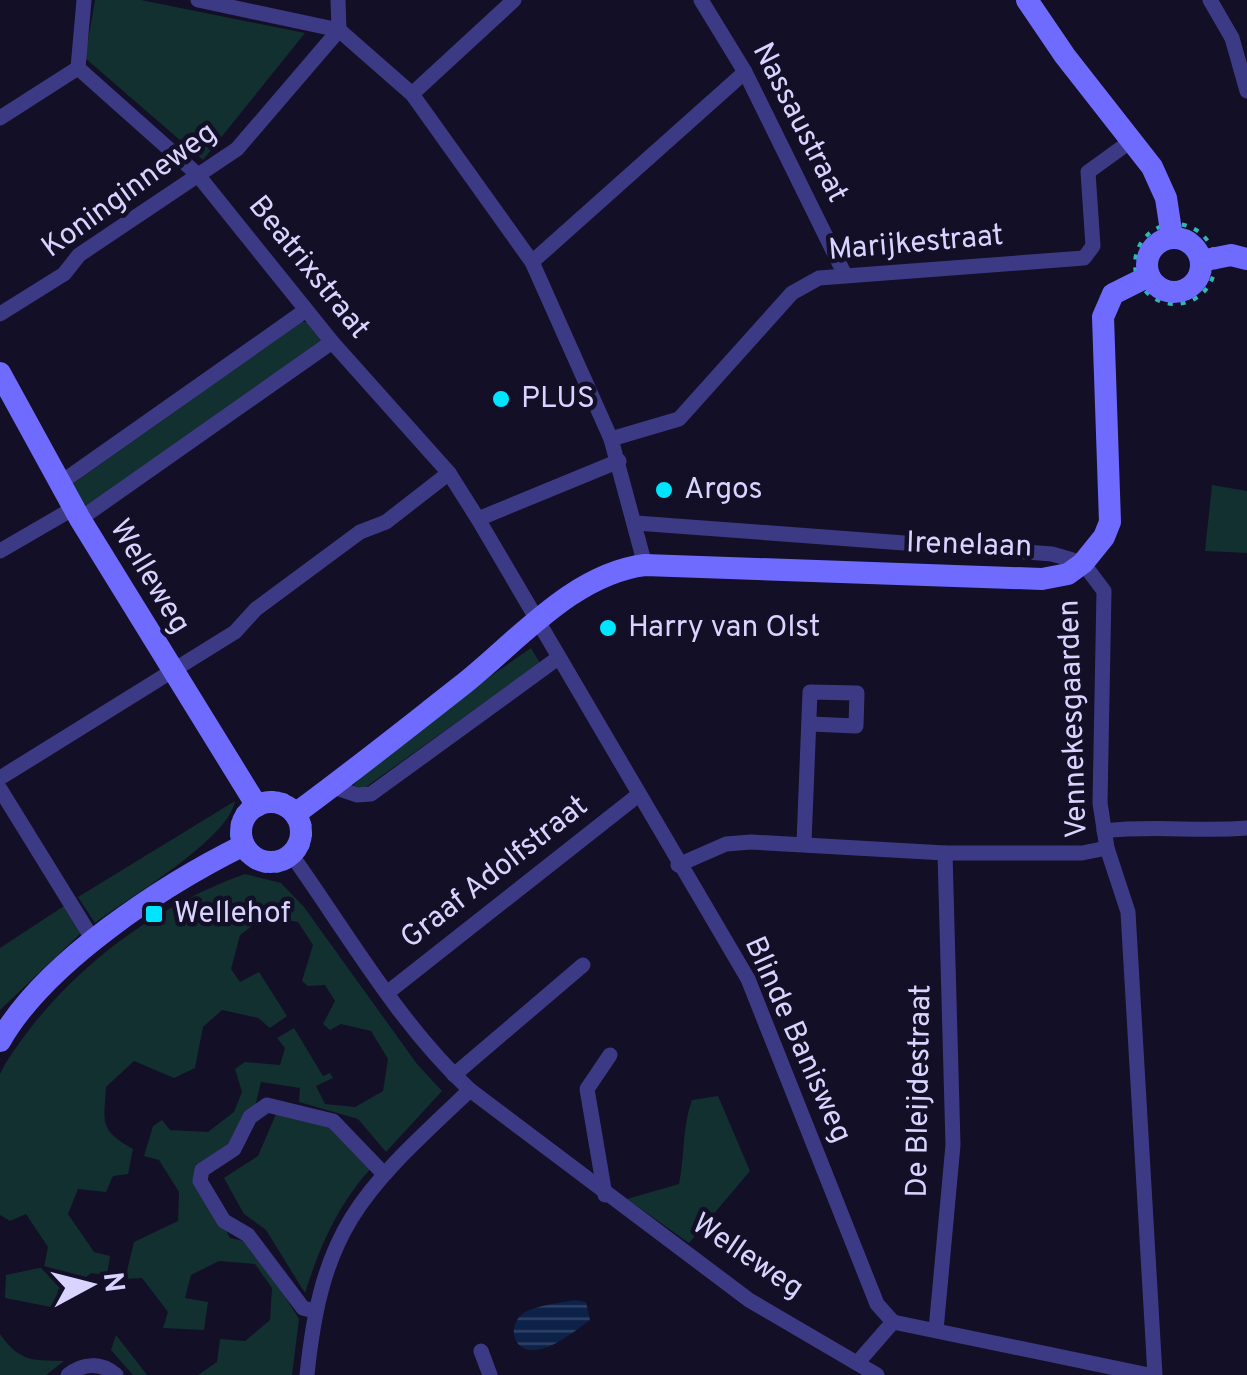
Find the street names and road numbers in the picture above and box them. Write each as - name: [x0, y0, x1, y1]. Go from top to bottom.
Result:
- street label: Nassaustraat: [743, 37, 855, 209]
- street label: Koninginneweg: [35, 115, 225, 267]
- street label: Beatrixstraat: [239, 189, 377, 347]
- street label: Marijkestraat: [827, 218, 1005, 270]
- street label: Welleweg: [100, 513, 198, 641]
- street label: Irenelaan: [905, 525, 1033, 567]
- street label: Vennekesgaarden: [1051, 599, 1097, 839]
- street label: Graaf Adolfstraat: [394, 788, 596, 958]
- street label: Blinde Banisweg: [735, 931, 859, 1149]
- street label: De Bleijdestraat: [900, 984, 940, 1198]
- street label: Welleweg: [684, 1206, 810, 1308]

